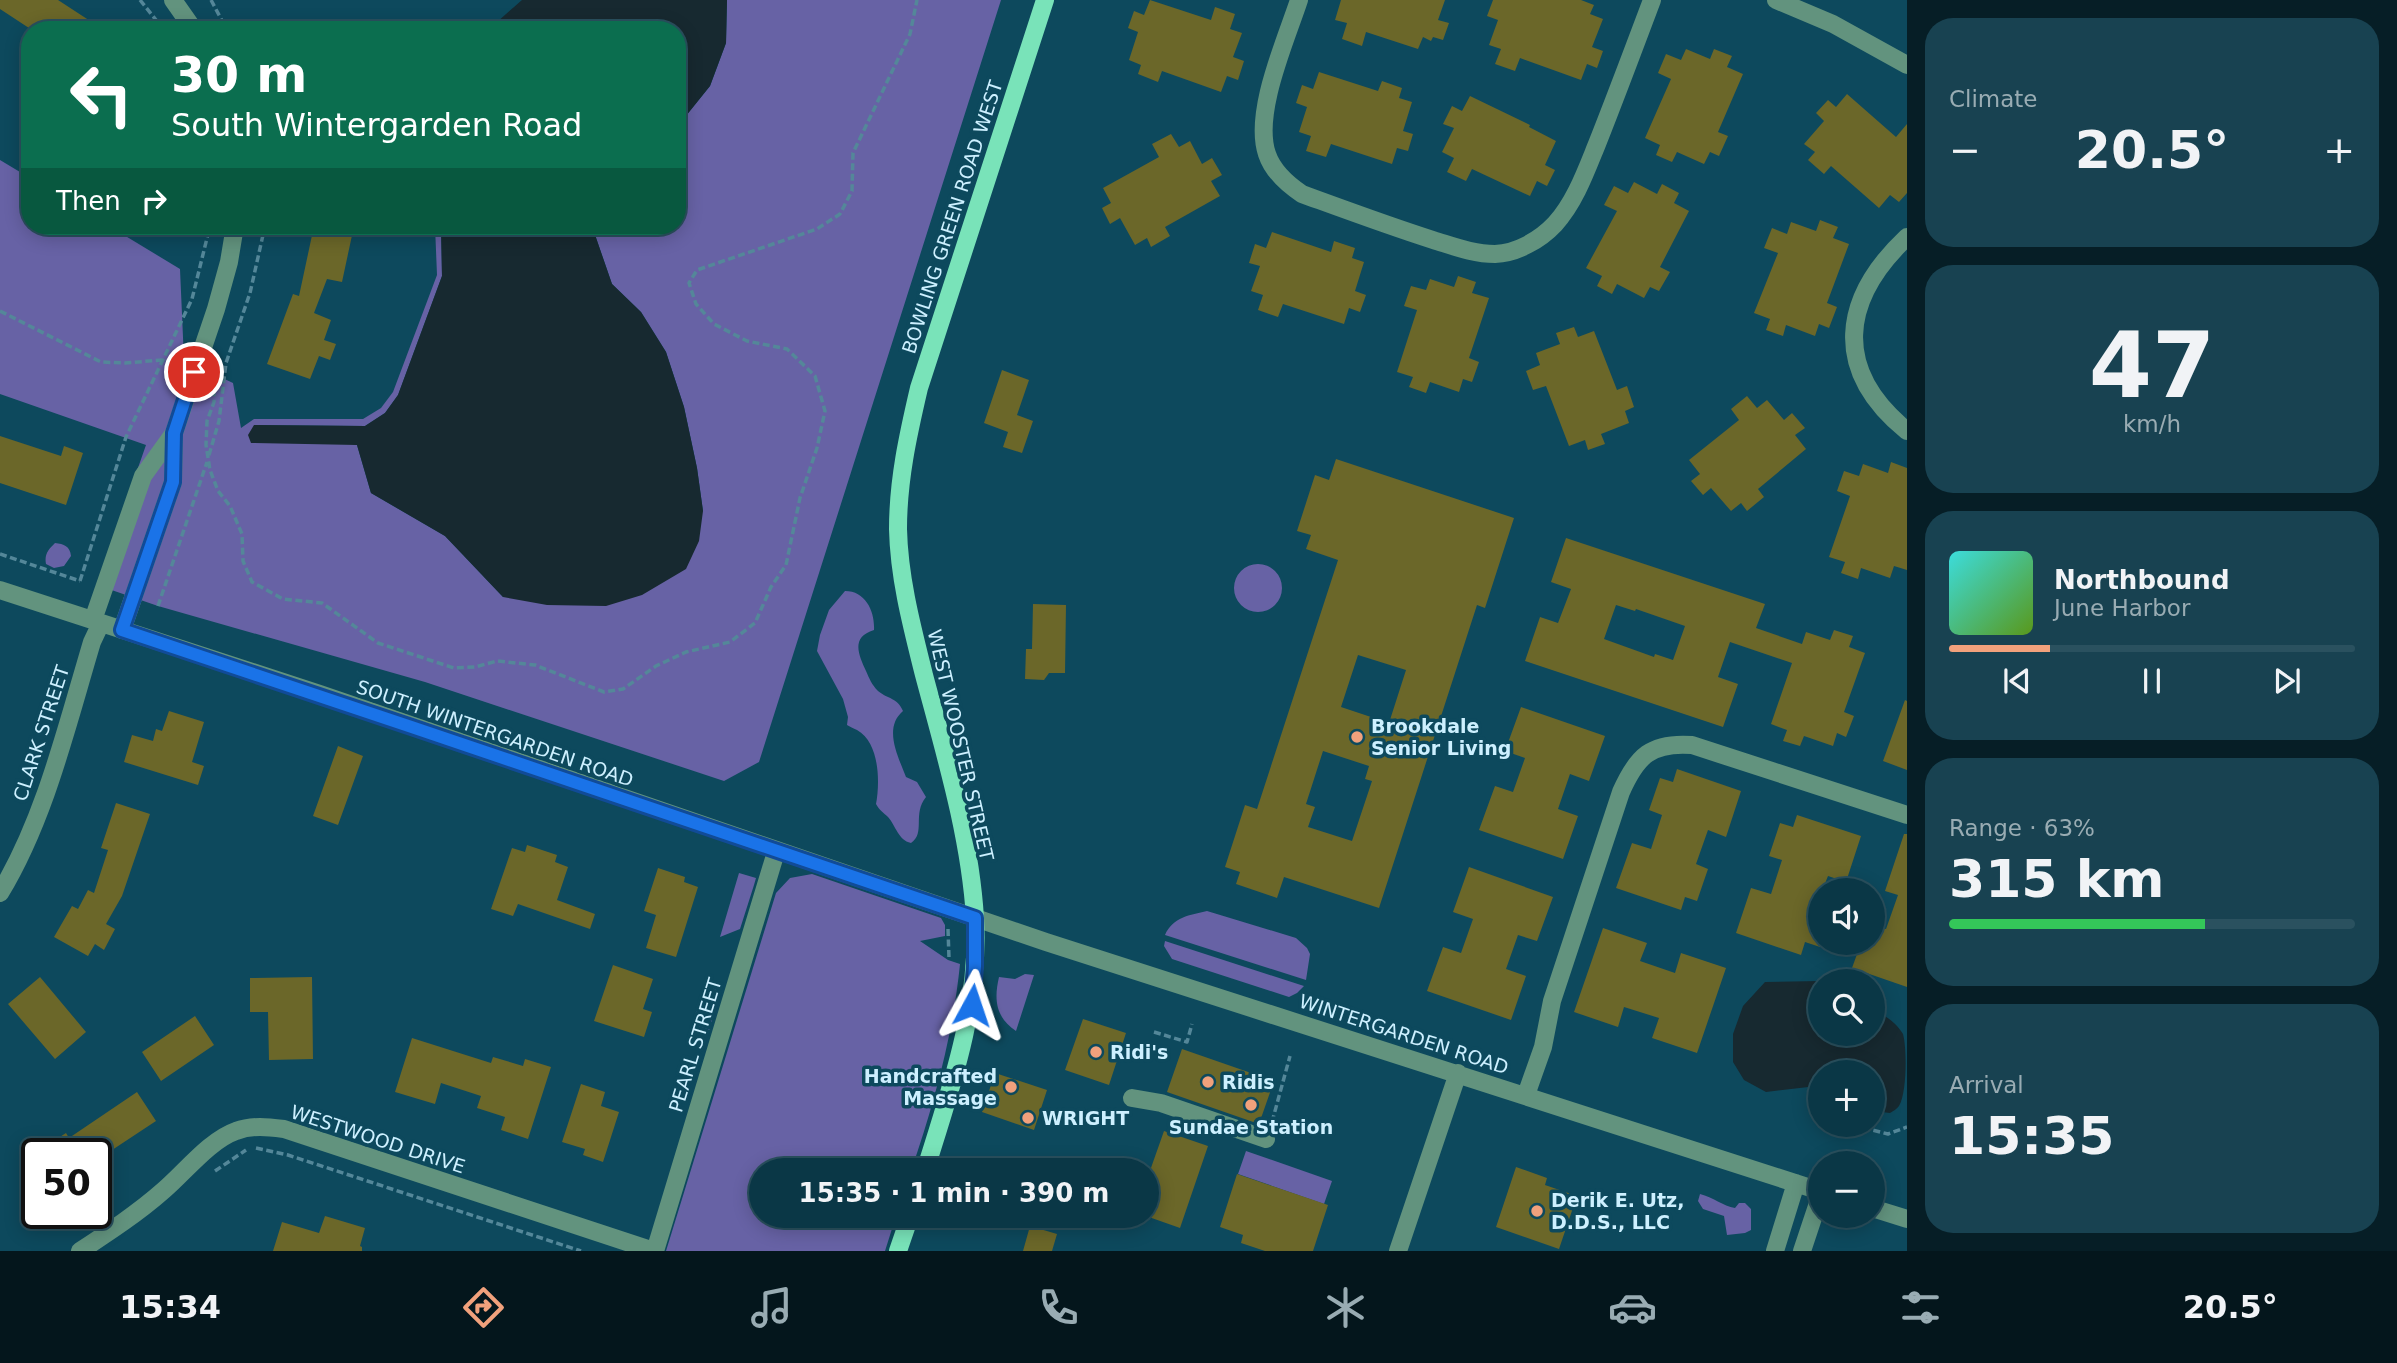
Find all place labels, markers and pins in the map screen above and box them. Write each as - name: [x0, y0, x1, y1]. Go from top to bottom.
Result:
- pin: [164, 342, 224, 402]
- place label: Brookdale Senior Living: [1371, 715, 1511, 759]
- marker: Brookdale Senior Living: [1349, 729, 1365, 745]
- place label: Ridi's: [1110, 1041, 1168, 1063]
- marker: Ridi's: [1088, 1044, 1104, 1060]
- place label: Handcrafted Massage: [864, 1065, 997, 1109]
- place label: Ridis: [1222, 1071, 1275, 1093]
- marker: Ridis: [1200, 1074, 1216, 1090]
- marker: Handcrafted Massage: [1003, 1079, 1019, 1095]
- marker: Sundae Station: [1243, 1097, 1259, 1113]
- place label: WRIGHT: [1042, 1107, 1129, 1129]
- marker: WRIGHT: [1020, 1110, 1036, 1126]
- place label: Sundae Station: [1169, 1116, 1333, 1138]
- place label: Derik E. Utz, D.D.S., LLC: [1551, 1189, 1684, 1233]
- marker: Derik E. Utz, D.D.S., LLC: [1529, 1203, 1545, 1219]

